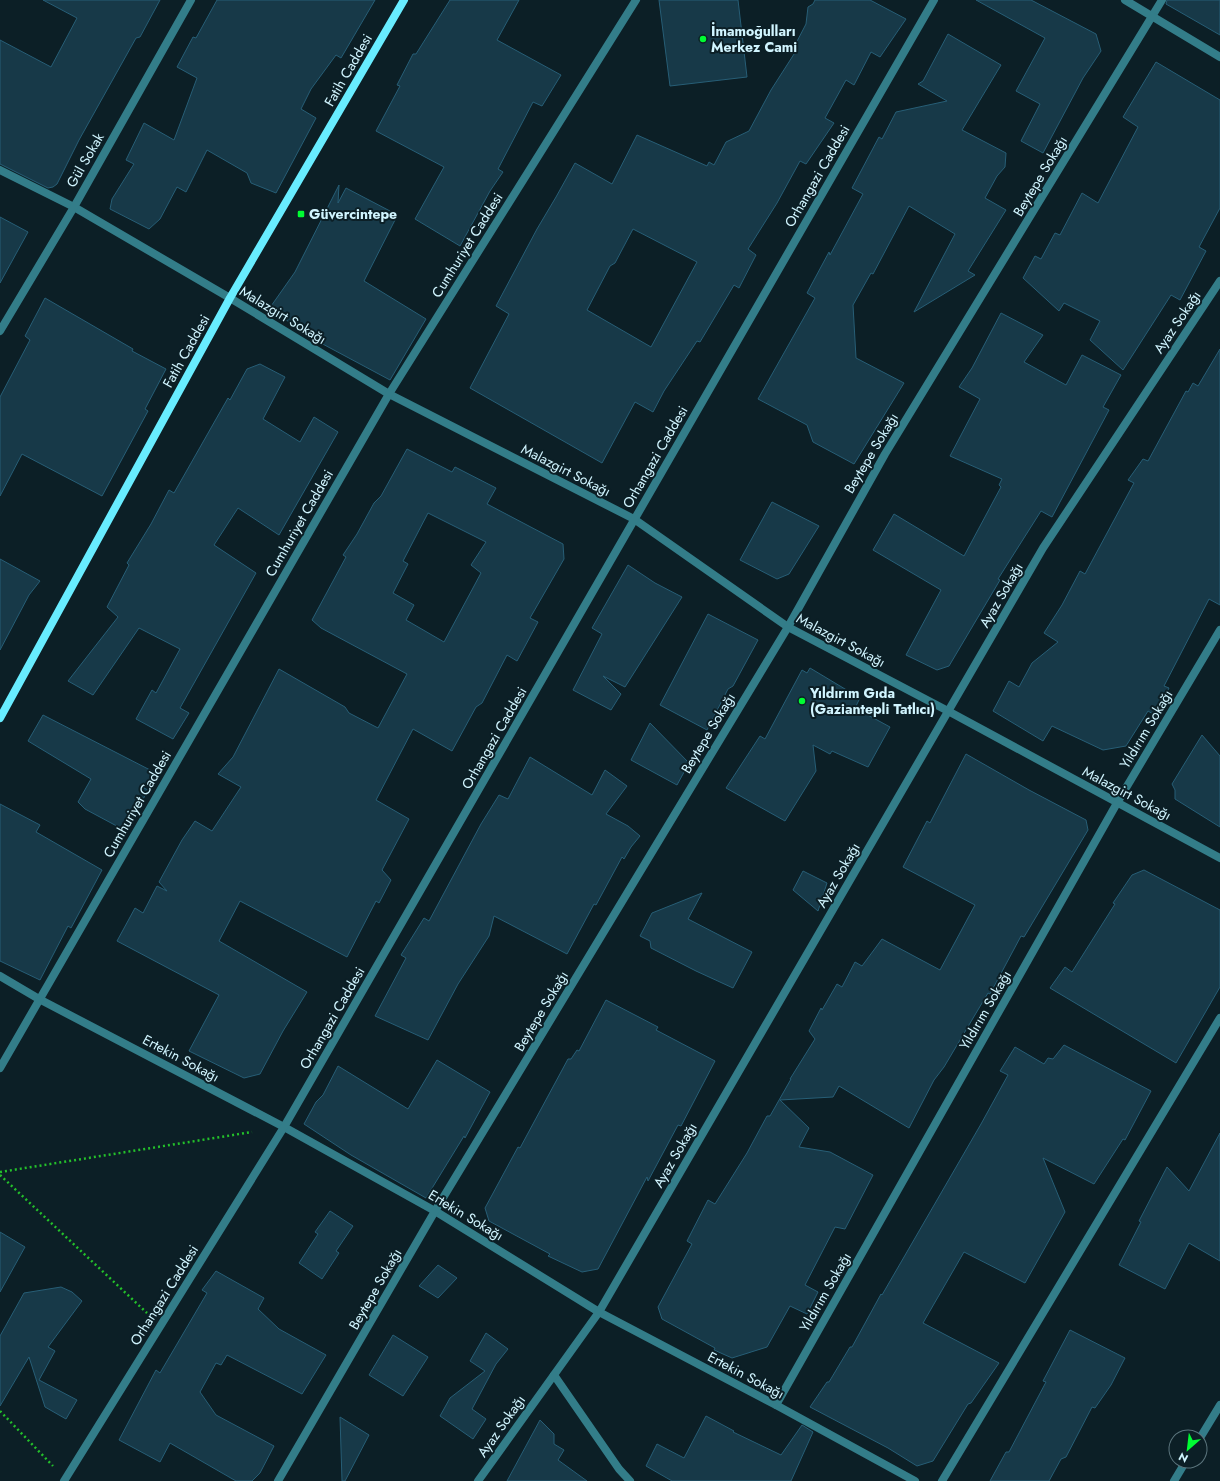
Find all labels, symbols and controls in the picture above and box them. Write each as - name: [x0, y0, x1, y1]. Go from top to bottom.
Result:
- place label: İmamoğulları Merkez Cami: [711, 21, 797, 57]
- street label: Fatih Caddesi: [319, 30, 377, 110]
- marker: İmamoğulları Merkez Cami: [698, 34, 708, 44]
- street label: Orhangazi Caddesi: [780, 121, 854, 231]
- street label: Gül Sokak: [61, 128, 109, 191]
- street label: Beytepe Sokağı: [1008, 132, 1072, 220]
- street label: Cumhuriyet Caddesi: [427, 189, 507, 301]
- place label: Güvercintepe: [309, 204, 397, 224]
- marker: Güvercintepe: [296, 209, 306, 219]
- street label: Malazgirt Sokağı: [236, 281, 330, 349]
- street label: Ayaz Sokağı: [1149, 287, 1205, 357]
- street label: Fatih Caddesi: [158, 311, 214, 391]
- street label: Orhangazi Caddesi: [618, 402, 692, 512]
- street label: Beytepe Sokağı: [839, 409, 903, 497]
- street label: Malazgirt Sokağı: [518, 439, 614, 501]
- street label: Cumhuriyet Caddesi: [260, 466, 338, 580]
- street label: Ayaz Sokağı: [974, 559, 1028, 631]
- street label: Malazgirt Sokağı: [793, 608, 889, 672]
- street label: Orhangazi Caddesi: [457, 683, 531, 793]
- place label: Yıldırım Gıda (Gaziantepli Tatlıcı): [809, 683, 935, 719]
- street label: Yıldırım Sokağı: [1115, 686, 1177, 772]
- street label: Beytepe Sokağı: [676, 689, 740, 777]
- marker: Yıldırım Gıda (Gaziantepli Tatlıcı): [797, 696, 807, 706]
- street label: Cumhuriyet Caddesi: [98, 747, 176, 861]
- street label: Malazgirt Sokağı: [1079, 761, 1175, 825]
- street label: Ayaz Sokağı: [811, 839, 865, 911]
- street label: Orhangazi Caddesi: [295, 963, 369, 1073]
- street label: Beytepe Sokağı: [509, 967, 573, 1055]
- street label: Yıldırım Sokağı: [954, 967, 1016, 1053]
- street label: Ertekin Sokağı: [139, 1029, 223, 1087]
- street label: Ayaz Sokağı: [648, 1119, 702, 1191]
- street label: Ertekin Sokağı: [425, 1185, 507, 1245]
- street label: Orhangazi Caddesi: [125, 1241, 203, 1349]
- street label: Beytepe Sokağı: [344, 1245, 406, 1333]
- street label: Yıldırım Sokağı: [794, 1249, 856, 1335]
- street label: Ertekin Sokağı: [704, 1346, 788, 1404]
- street label: Ayaz Sokağı: [472, 1391, 530, 1461]
- north arrow: [1168, 1429, 1208, 1469]
- text: N: [1176, 1449, 1191, 1467]

